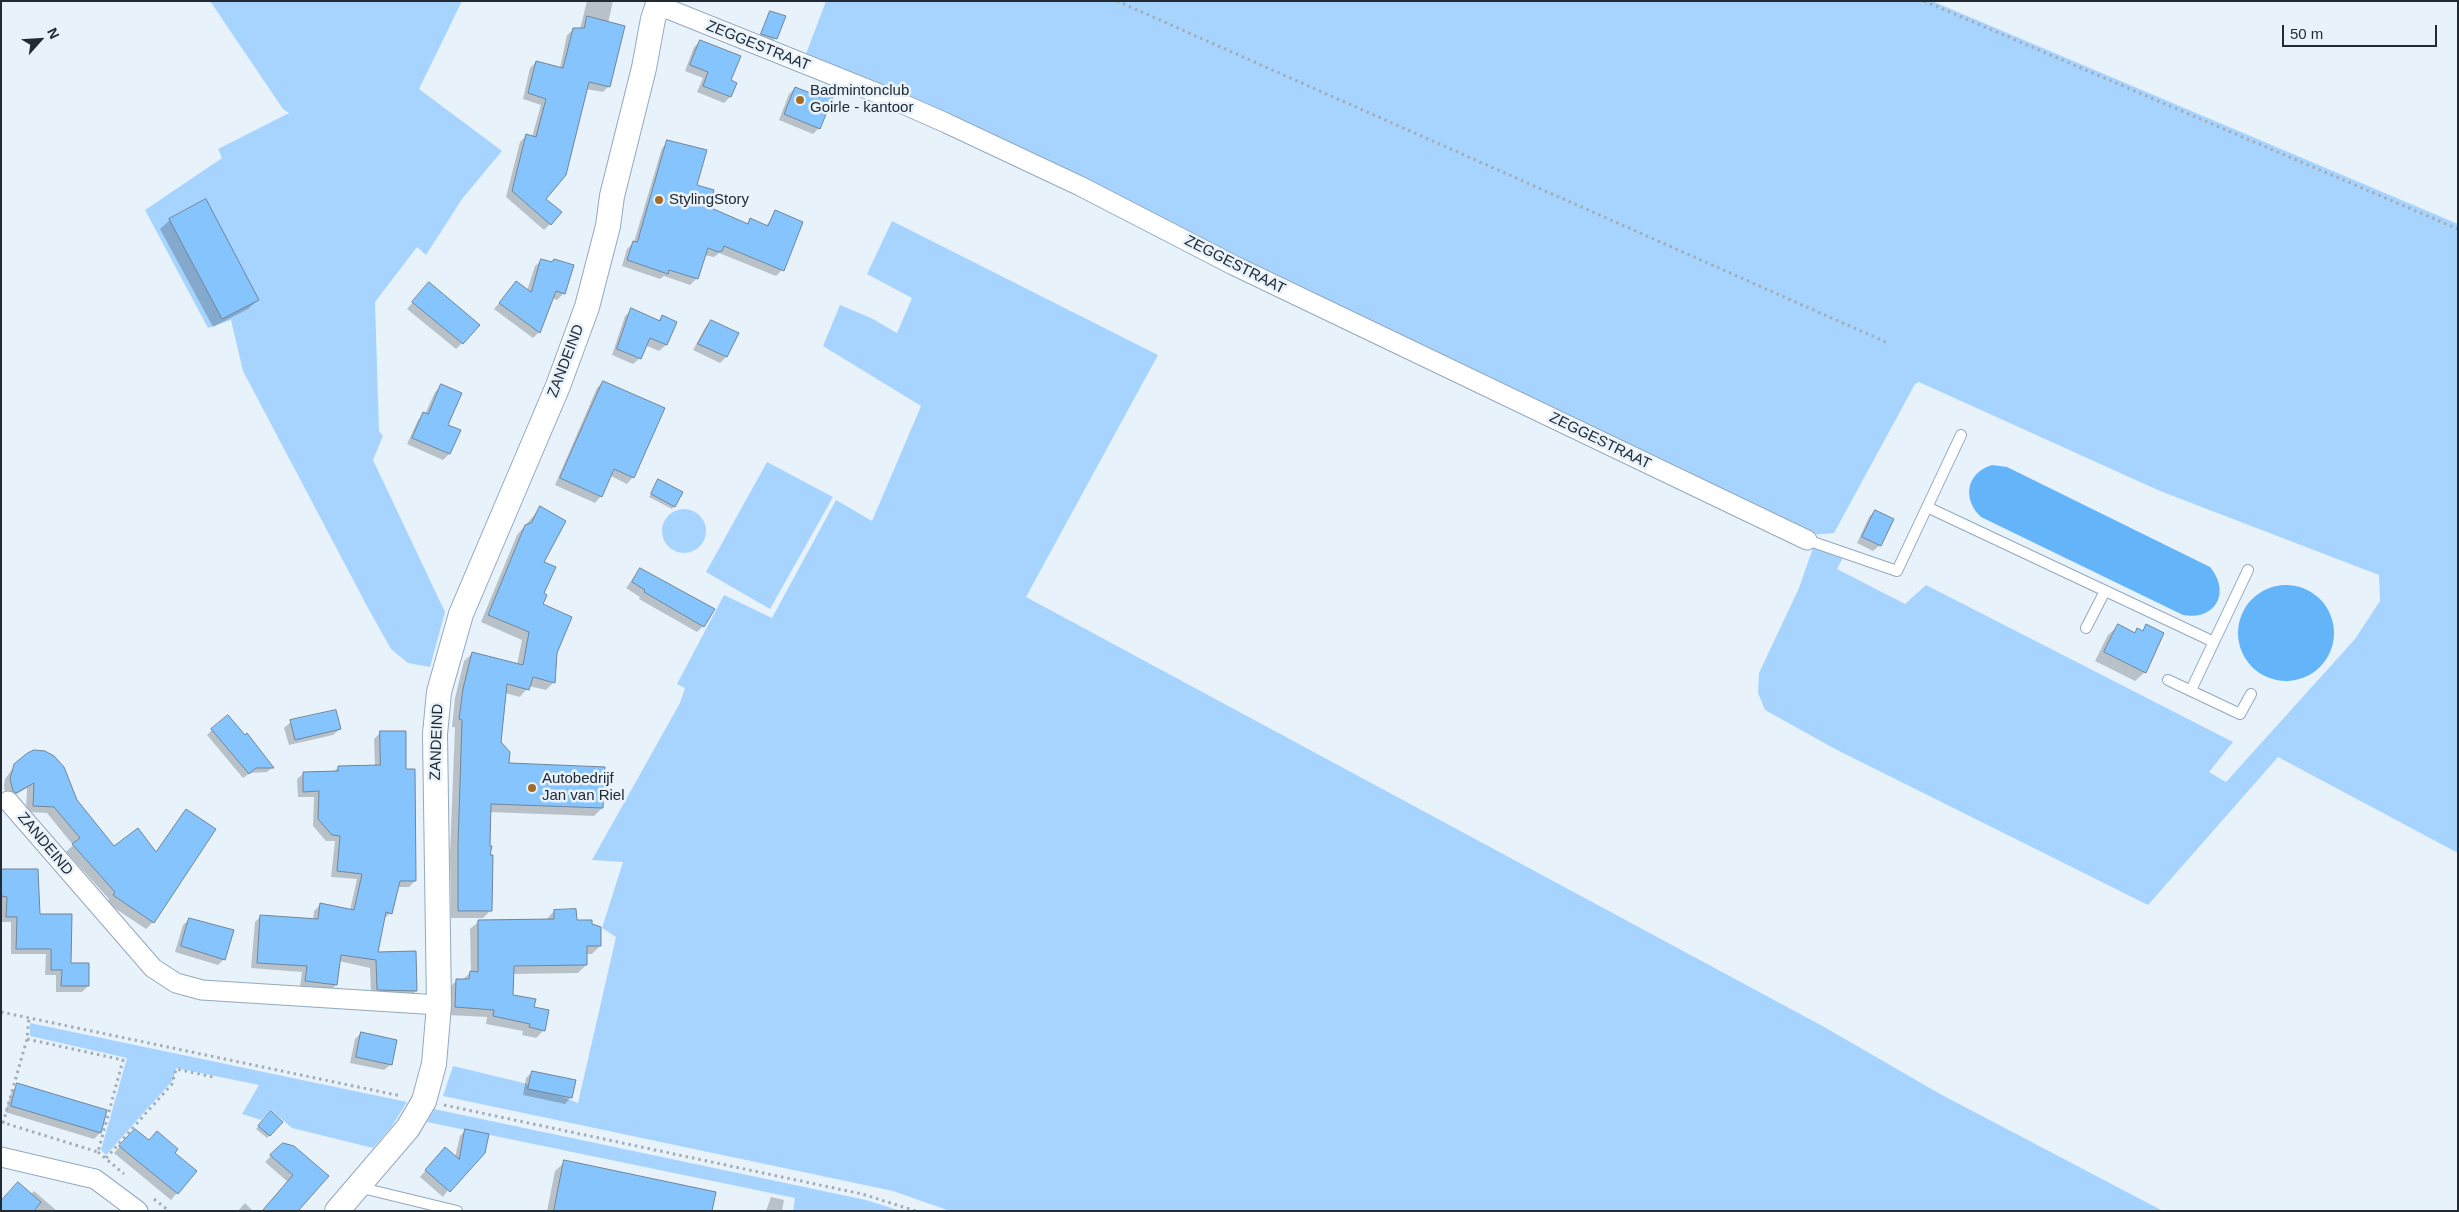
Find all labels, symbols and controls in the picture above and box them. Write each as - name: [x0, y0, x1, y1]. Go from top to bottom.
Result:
- north arrow: [15, 15, 65, 65]
- scale bar: [2284, 15, 2439, 47]
- street label: ZEGGESTRAAT: [703, 17, 813, 75]
- text: N: [44, 25, 63, 41]
- text: 50 m: [2290, 25, 2323, 42]
- place label: Badmintonclub Goirle - kantoor: [810, 82, 913, 117]
- marker: Badmintonclub Goirle - kantoor: [794, 94, 806, 106]
- place label: StylingStory: [669, 191, 749, 209]
- marker: StylingStory: [653, 194, 665, 206]
- street label: ZEGGESTRAAT: [1182, 232, 1288, 298]
- street label: ZANDEIND: [544, 322, 588, 400]
- street label: ZEGGESTRAAT: [1546, 409, 1654, 473]
- street label: ZANDEIND: [427, 703, 447, 781]
- place label: Autobedrijf Jan van Riel: [542, 770, 625, 805]
- marker: Autobedrijf Jan van Riel: [526, 782, 538, 794]
- street label: ZANDEIND: [13, 809, 77, 879]

